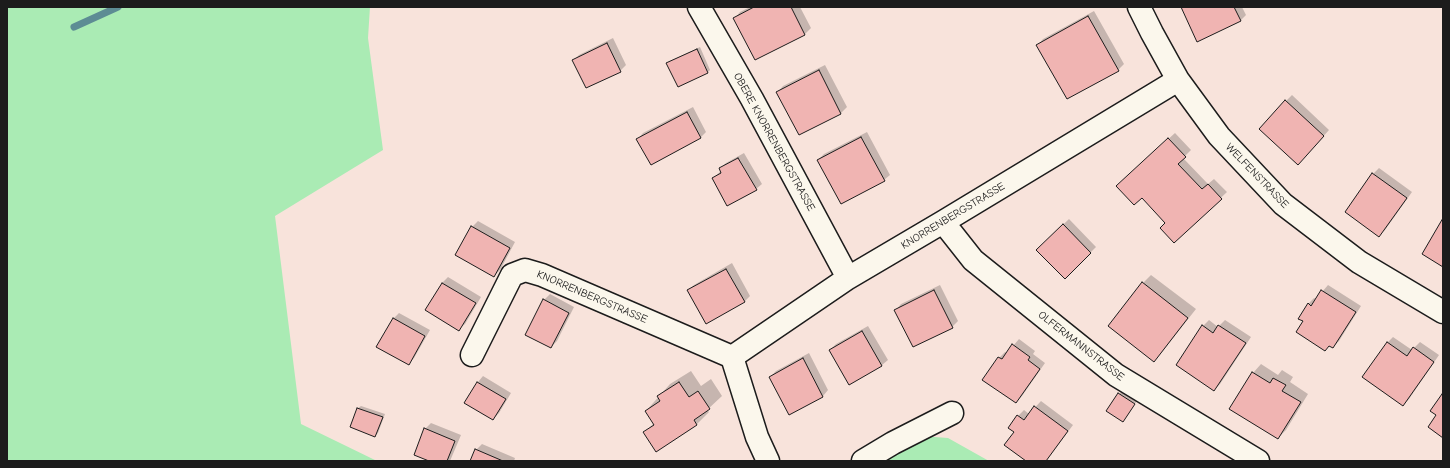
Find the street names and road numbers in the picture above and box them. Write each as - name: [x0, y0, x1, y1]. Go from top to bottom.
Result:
- street label: OBERE KNORRENBERGSTRASSE: [730, 70, 818, 214]
- street label: WELFENSTRASSE: [1223, 141, 1291, 211]
- street label: KNORRENBERGSTRASSE: [899, 180, 1007, 252]
- street label: KNORRENBERGSTRASSE: [535, 268, 649, 326]
- street label: OLFERMANNSTRASSE: [1035, 308, 1127, 384]

